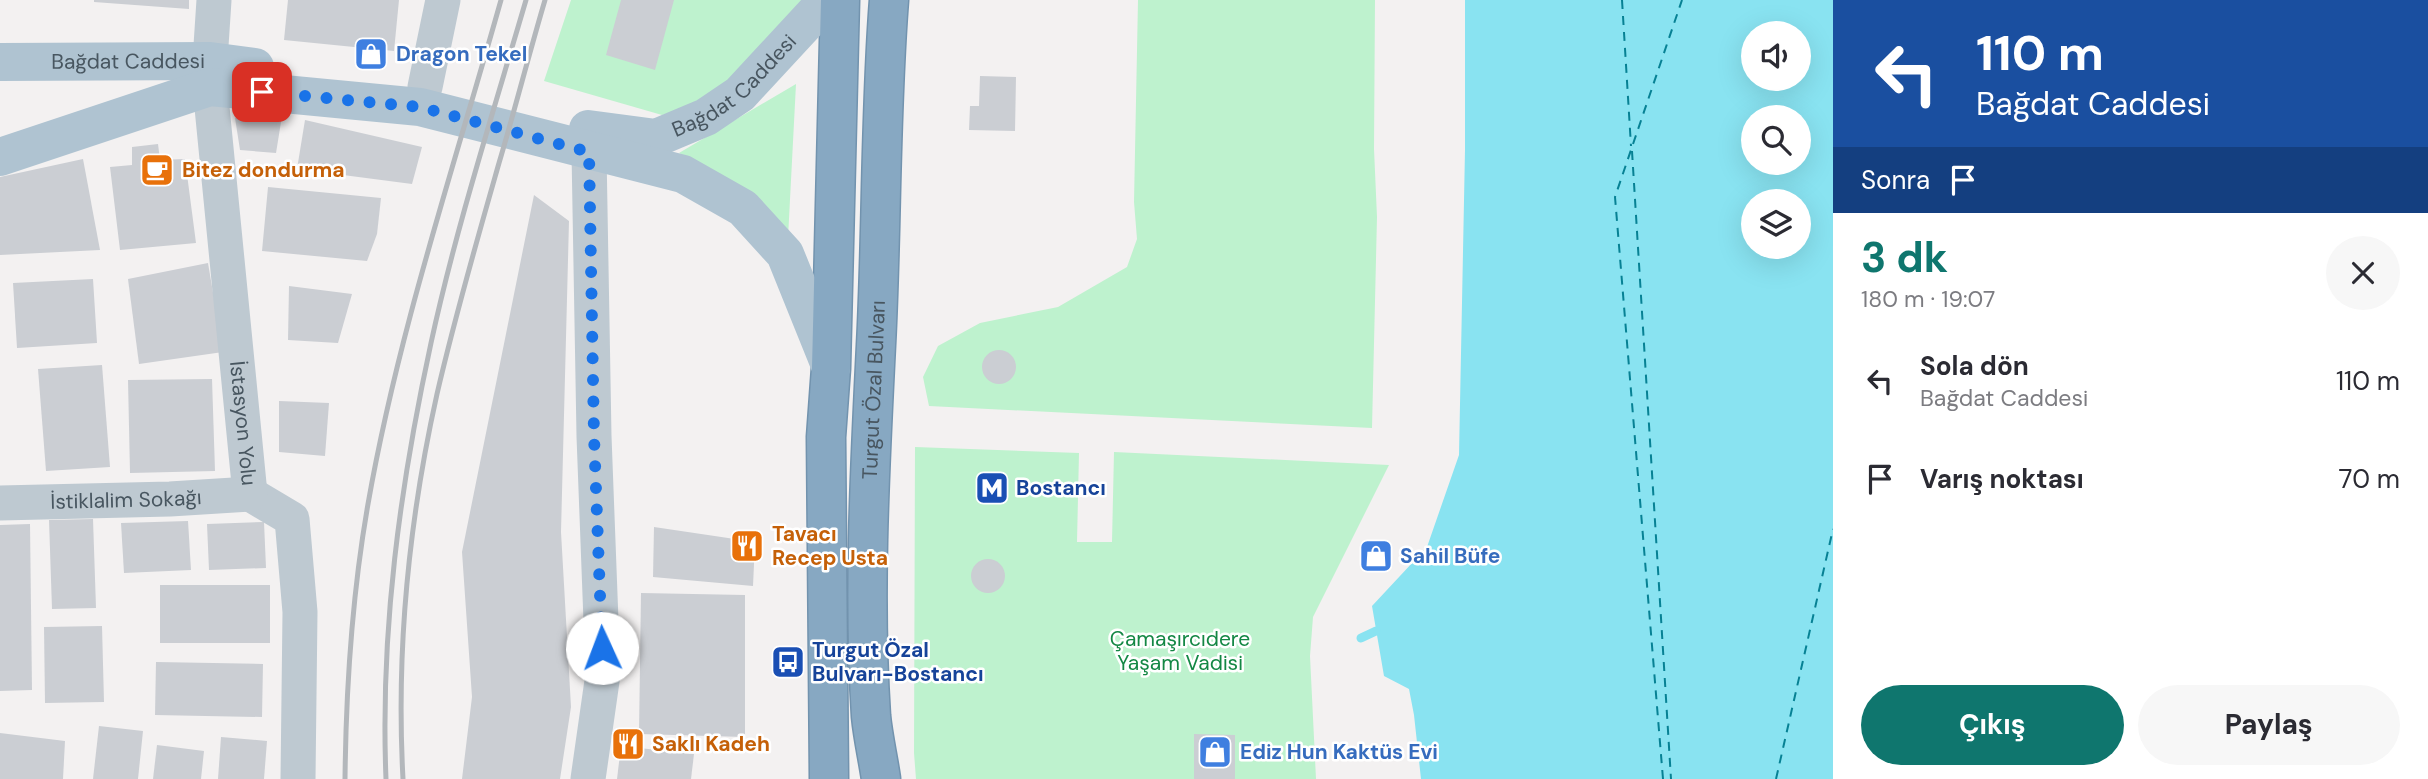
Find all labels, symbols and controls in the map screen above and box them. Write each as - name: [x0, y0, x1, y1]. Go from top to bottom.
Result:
- map controls: [1741, 21, 1811, 259]
- button: sound: [1741, 21, 1811, 91]
- text: 110 m: [1976, 21, 2104, 85]
- street label: Bağdat Caddesi: [668, 28, 803, 144]
- icon: left: [1861, 28, 1952, 119]
- shop icon: Dragon Tekel: [352, 35, 390, 73]
- place label: Dragon Tekel: [396, 40, 527, 68]
- street label: Bağdat Caddesi: [51, 47, 205, 76]
- pin: [232, 62, 292, 122]
- icon: arrive: [243, 73, 281, 111]
- text: Bağdat Caddesi: [1976, 83, 2210, 125]
- button: search: [1741, 105, 1811, 175]
- cafe icon: Bitez dondurma: [138, 151, 176, 189]
- place label: Bitez dondurma: [182, 156, 345, 184]
- icon: arrive: [1944, 161, 1982, 199]
- text: Sonra: [1861, 163, 1930, 197]
- button: layers: [1741, 189, 1811, 259]
- text: 3 dk: [1861, 230, 1948, 285]
- button: close: [2326, 236, 2400, 310]
- text: 180 m · 19:07: [1861, 284, 1995, 314]
- street label: Turgut Özal Bulvarı: [856, 300, 892, 480]
- text: Sola dön: [1920, 349, 2029, 383]
- street label: İstasyon Yolu: [223, 360, 263, 487]
- icon: left: [1861, 362, 1899, 400]
- text: 110 m: [2336, 364, 2400, 398]
- text: Bağdat Caddesi: [1920, 383, 2088, 413]
- icon: arrive: [1861, 460, 1899, 498]
- text: Varış noktası: [1920, 462, 2084, 496]
- text: 70 m: [2339, 462, 2400, 496]
- metro station icon: Bostancı: [973, 469, 1011, 507]
- place label: Bostancı: [1016, 474, 1106, 502]
- street label: İstiklalim Sokağı: [50, 483, 202, 516]
- place label: Tavacı Recep Usta: [772, 520, 888, 572]
- restaurant icon: Tavacı Recep Usta: [728, 527, 766, 565]
- shop icon: Sahil Büfe: [1357, 537, 1395, 575]
- place label: Sahil Büfe: [1400, 542, 1500, 570]
- position arrow: [565, 611, 639, 685]
- park label: Çamaşırcıdere Yaşam Vadisi: [1110, 625, 1250, 677]
- place label: Turgut Özal Bulvarı-Bostancı: [812, 636, 984, 688]
- bus stop icon: Turgut Özal Bulvarı-Bostancı: [769, 643, 807, 681]
- button: Çıkış: [1861, 685, 2124, 765]
- button: Paylaş: [2138, 685, 2400, 765]
- restaurant icon: Saklı Kadeh: [609, 725, 647, 763]
- place label: Saklı Kadeh: [652, 730, 770, 758]
- shop icon: Ediz Hun Kaktüs Evi: [1196, 733, 1234, 771]
- place label: Ediz Hun Kaktüs Evi: [1240, 738, 1438, 766]

